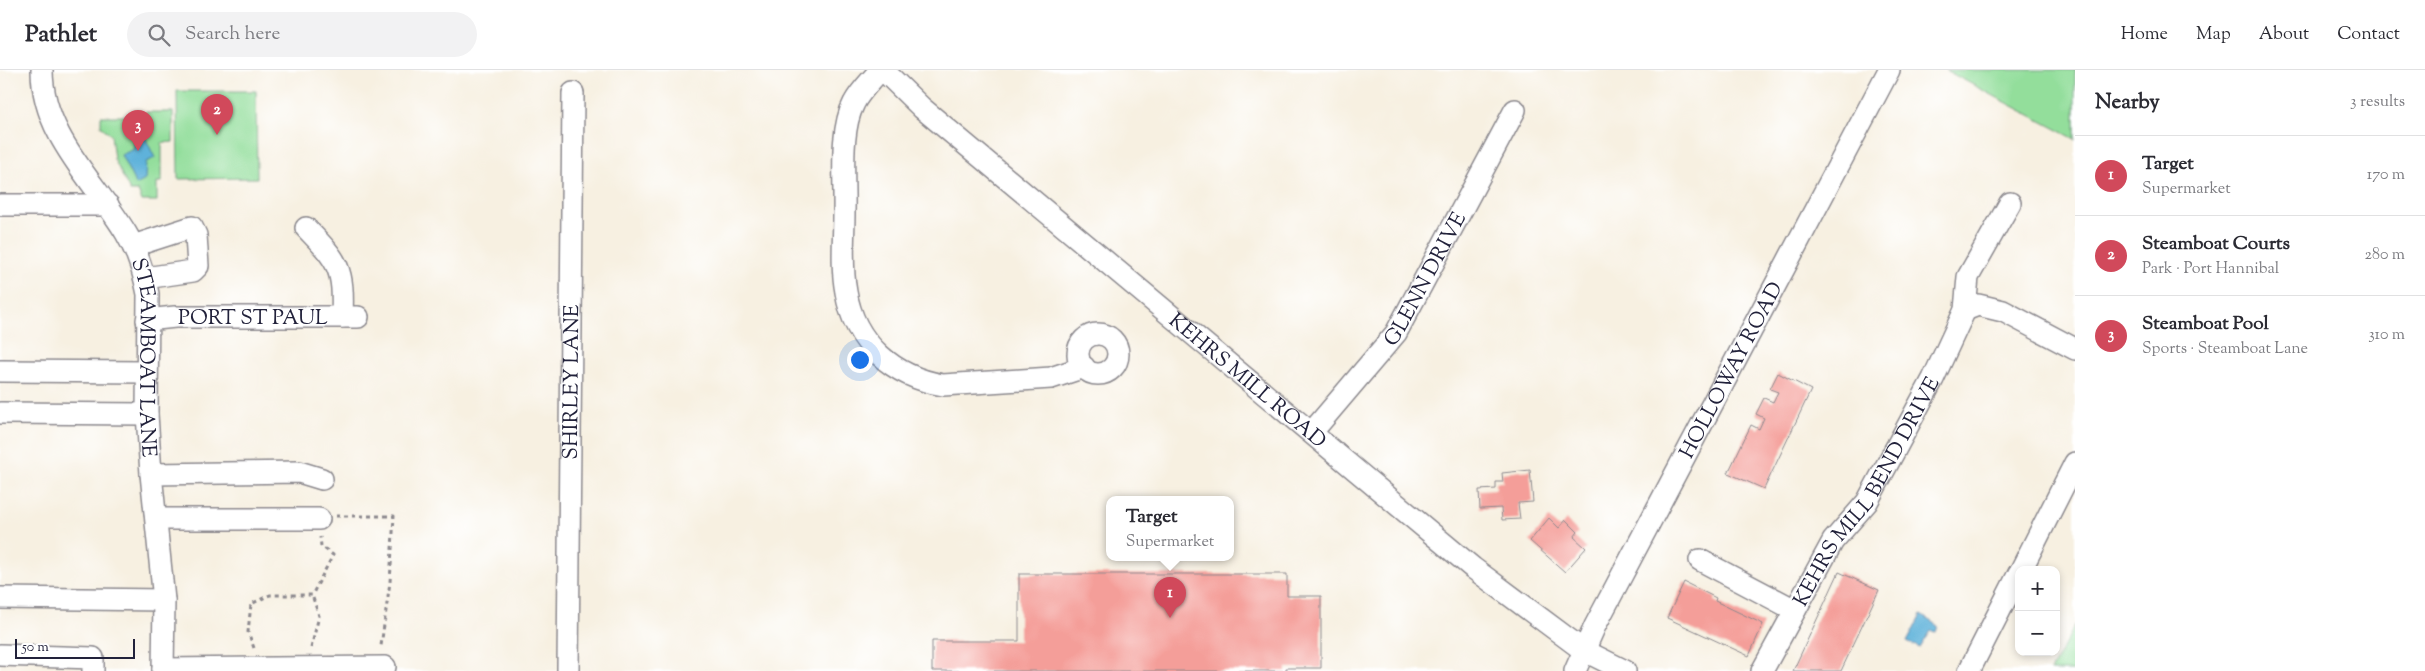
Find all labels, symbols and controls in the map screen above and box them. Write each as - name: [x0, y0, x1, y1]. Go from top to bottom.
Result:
- search box: [127, 12, 477, 57]
- text: Pathlet: [25, 18, 97, 52]
- icon: search: [145, 21, 173, 49]
- text: Search here: [185, 21, 280, 48]
- text: Home: [2121, 22, 2168, 48]
- text: Map: [2196, 22, 2231, 48]
- text: About: [2259, 22, 2309, 48]
- text: Contact: [2337, 22, 2400, 48]
- text: Nearby: [2095, 88, 2160, 118]
- text: 3 results: [2350, 91, 2405, 114]
- pin: 2: [201, 94, 233, 135]
- pin: 3: [122, 110, 154, 151]
- text: Target: [2142, 151, 2194, 178]
- text: 1: [2108, 164, 2114, 187]
- text: 170 m: [2367, 164, 2405, 187]
- text: Supermarket: [2142, 178, 2231, 201]
- street label: GLENN DRIVE: [1378, 207, 1475, 354]
- text: Steamboat Courts: [2142, 231, 2290, 258]
- text: 2: [2107, 244, 2115, 267]
- text: 280 m: [2364, 244, 2405, 267]
- street label: STEAMBOAT LANE: [122, 254, 163, 459]
- text: Park · Port Hannibal: [2142, 258, 2279, 281]
- street label: HOLLOWAY ROAD: [1673, 277, 1791, 465]
- street label: PORT ST PAUL: [178, 304, 328, 334]
- street label: SHIRLEY LANE: [557, 304, 588, 460]
- street label: KEHRS MILL ROAD: [1161, 307, 1332, 456]
- text: Steamboat Pool: [2142, 311, 2269, 338]
- text: 3: [2108, 324, 2114, 347]
- text: 310 m: [2368, 324, 2405, 347]
- text: Sports · Steamboat Lane: [2142, 338, 2308, 361]
- your location: [847, 347, 873, 373]
- street label: KEHRS MILL BEND DRIVE: [1787, 372, 1948, 613]
- popup: [1106, 496, 1234, 561]
- text: Target: [1126, 504, 1177, 531]
- text: Supermarket: [1126, 531, 1214, 554]
- map controls: [2015, 566, 2060, 656]
- button: +: [2015, 566, 2060, 611]
- pin: 1: [1154, 577, 1186, 618]
- button: −: [2015, 611, 2060, 656]
- scale bar: [15, 636, 135, 659]
- text: 50 m: [22, 638, 49, 658]

